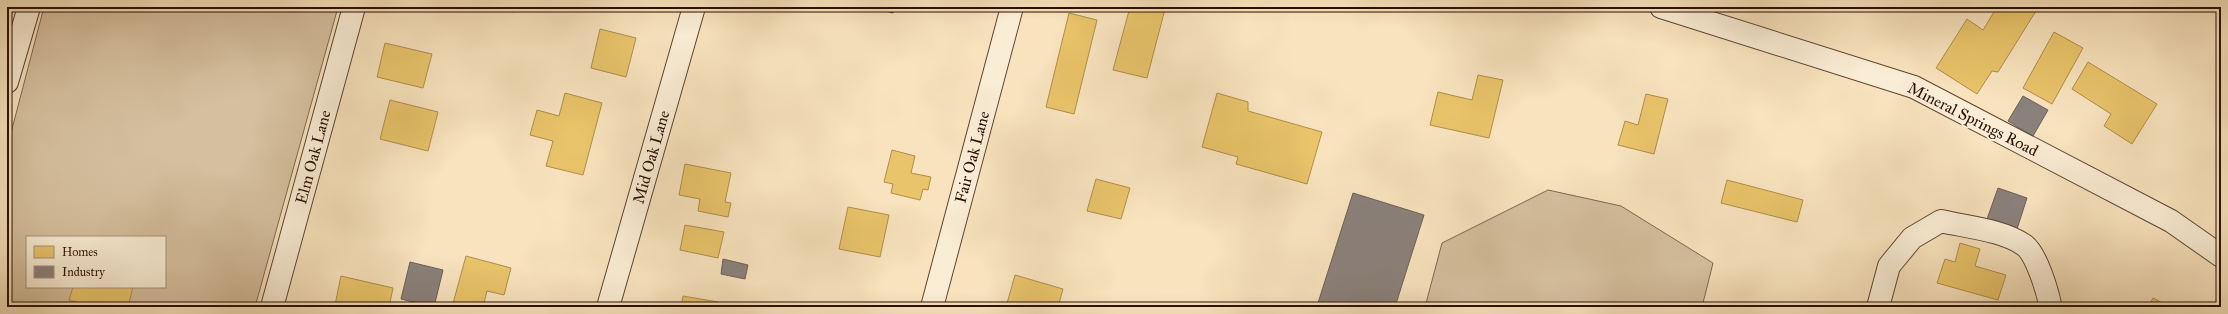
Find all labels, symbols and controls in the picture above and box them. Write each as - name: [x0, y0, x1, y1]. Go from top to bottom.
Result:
- street label: Mineral Springs Road: [1904, 78, 2041, 161]
- street label: Elm Oak Lane: [291, 108, 335, 206]
- street label: Mid Oak Lane: [629, 108, 673, 206]
- street label: Fair Oak Lane: [951, 109, 993, 205]
- legend: [26, 236, 166, 288]
- text: Homes: [62, 245, 98, 259]
- text: Industry: [62, 265, 105, 279]

